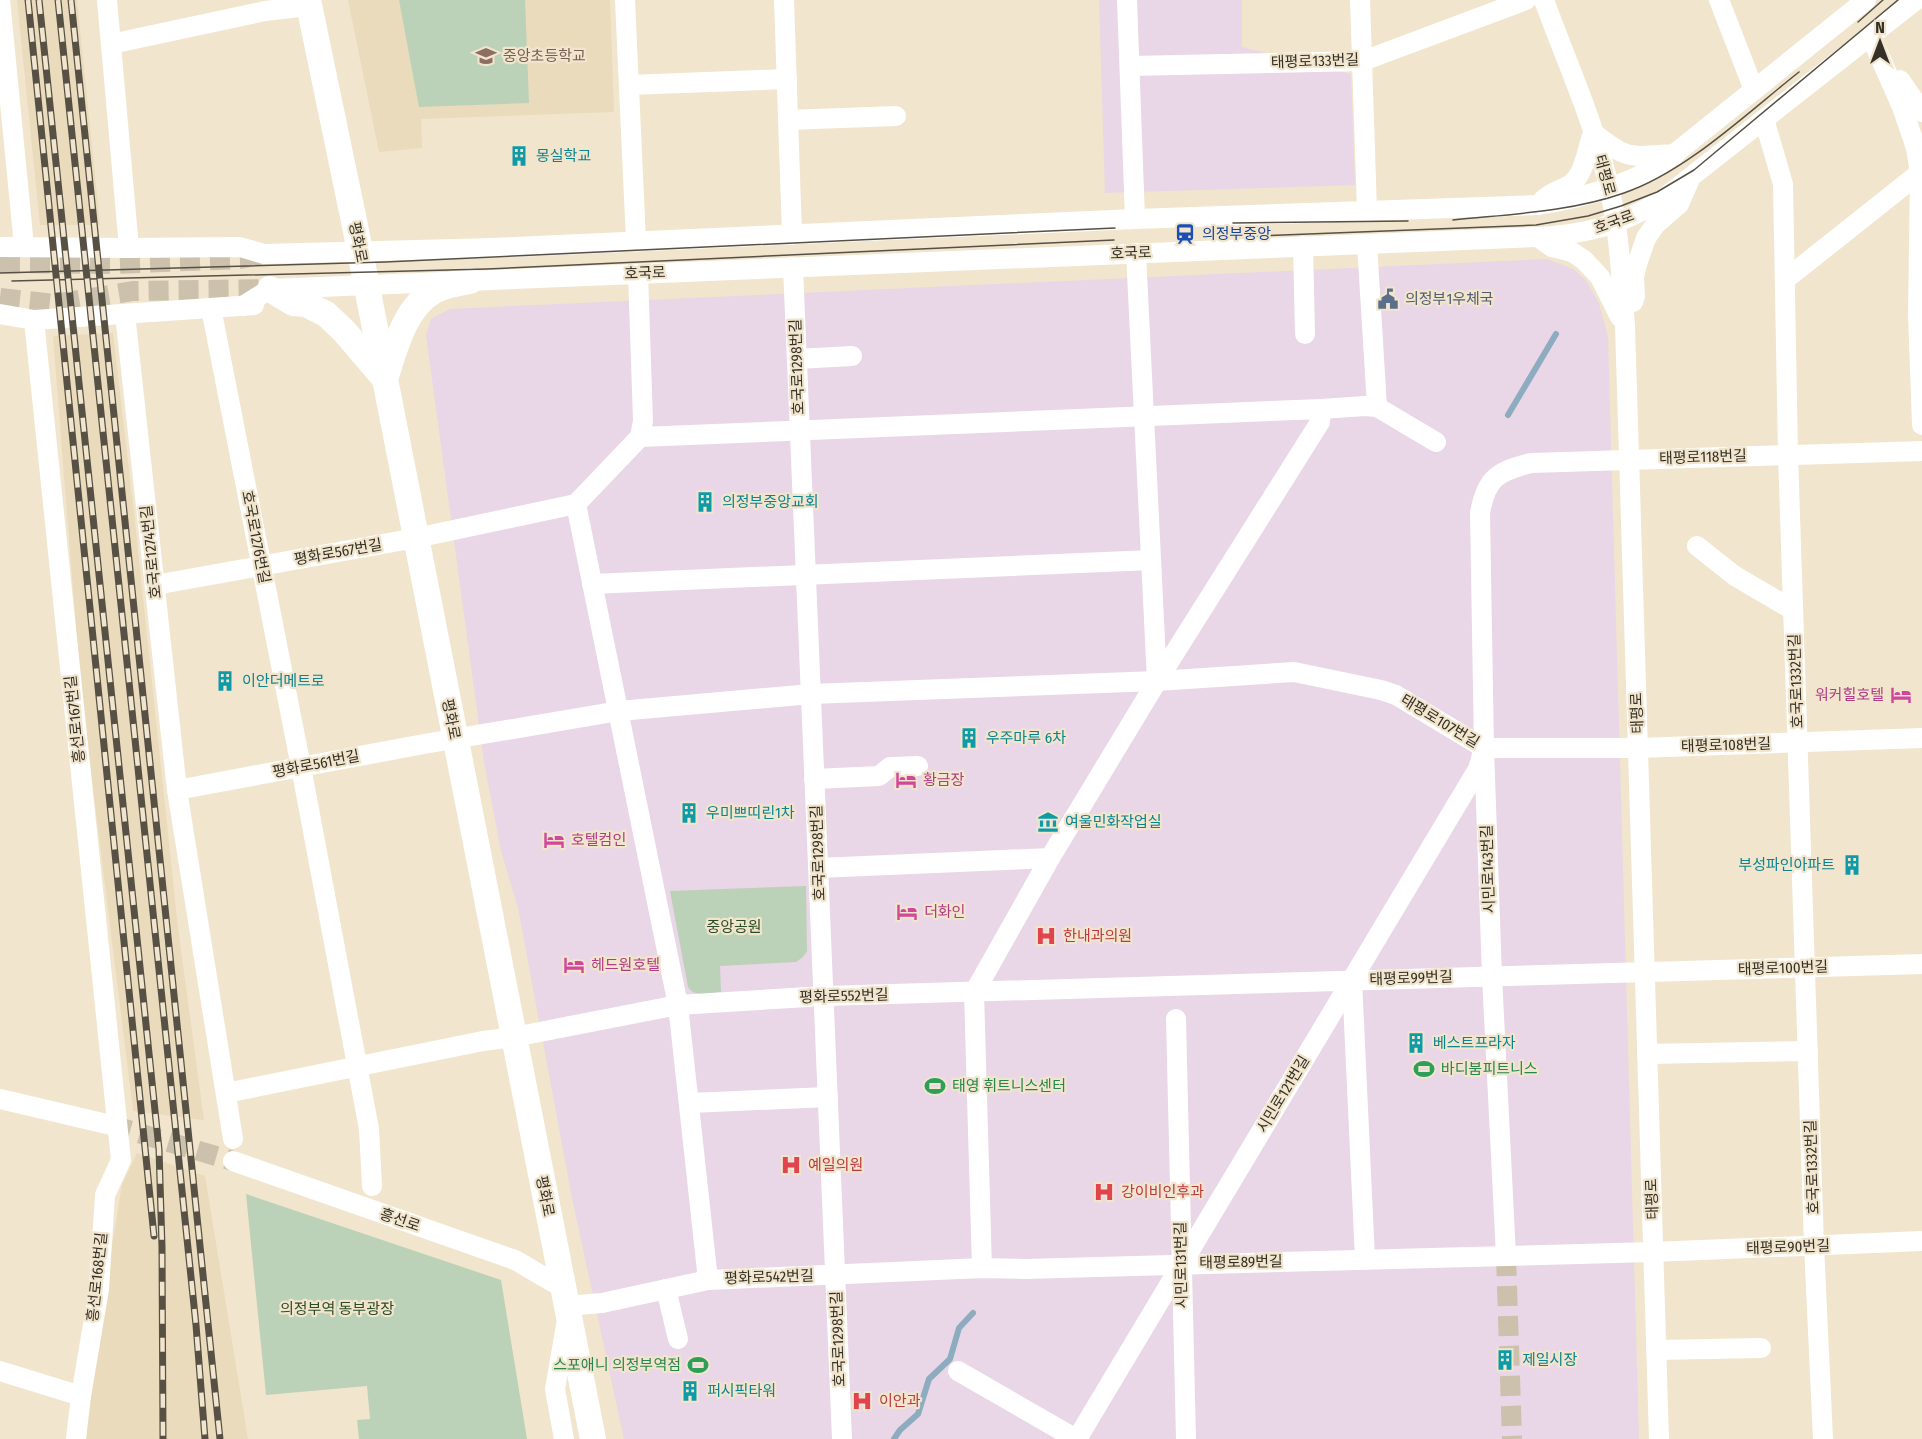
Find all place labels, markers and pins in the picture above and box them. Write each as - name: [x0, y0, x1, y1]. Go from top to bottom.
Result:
- school or university icon: 중앙초등학교: [474, 44, 498, 68]
- place label: 중앙초등학교: [503, 47, 586, 65]
- building icon: 몽실학교: [507, 144, 531, 168]
- place label: 몽실학교: [536, 147, 591, 165]
- station icon: 의정부중앙: [1173, 222, 1197, 246]
- place label: 의정부중앙: [1202, 225, 1271, 243]
- public building icon: 의정부1우체국: [1376, 287, 1400, 311]
- place label: 의정부1우체국: [1405, 290, 1494, 308]
- building icon: 의정부중앙교회: [693, 490, 717, 514]
- place label: 의정부중앙교회: [722, 493, 819, 511]
- building icon: 이안더메트로: [213, 669, 237, 693]
- place label: 이안더메트로: [242, 672, 325, 690]
- hotel icon: 워커힐호텔: [1889, 683, 1913, 707]
- place label: 워커힐호텔: [1815, 686, 1884, 704]
- building icon: 우주마루 6차: [957, 726, 981, 750]
- place label: 우주마루 6차: [986, 729, 1066, 747]
- hotel icon: 황금장: [894, 768, 918, 792]
- place label: 황금장: [923, 771, 965, 789]
- building icon: 우미쁘띠린1차: [677, 801, 701, 825]
- place label: 우미쁘띠린1차: [706, 804, 795, 822]
- museum icon: 여울민화작업실: [1036, 810, 1060, 834]
- place label: 여울민화작업실: [1065, 813, 1162, 831]
- hotel icon: 호텔컴인: [542, 828, 566, 852]
- place label: 호텔컴인: [571, 831, 626, 849]
- building icon: 부성파인아파트: [1840, 853, 1864, 877]
- place label: 부성파인아파트: [1738, 856, 1835, 874]
- hotel icon: 더화인: [895, 900, 919, 924]
- place label: 더화인: [924, 903, 965, 921]
- hospital icon: 한내과의원: [1034, 924, 1058, 948]
- place label: 한내과의원: [1063, 927, 1132, 945]
- hotel icon: 헤드원호텔: [562, 953, 586, 977]
- place label: 헤드원호텔: [591, 956, 660, 974]
- building icon: 베스트프라자: [1404, 1031, 1428, 1055]
- place label: 베스트프라자: [1433, 1034, 1516, 1052]
- sports icon: 바디붐피트니스: [1412, 1057, 1436, 1081]
- place label: 바디붐피트니스: [1441, 1060, 1538, 1078]
- sports icon: 태영 휘트니스센터: [923, 1074, 947, 1098]
- place label: 태영 휘트니스센터: [952, 1077, 1066, 1095]
- hospital icon: 예일의원: [779, 1153, 803, 1177]
- place label: 예일의원: [808, 1156, 863, 1174]
- hospital icon: 강이비인후과: [1092, 1180, 1116, 1204]
- place label: 강이비인후과: [1121, 1183, 1204, 1201]
- building icon: 제일시장: [1493, 1348, 1517, 1372]
- place label: 제일시장: [1522, 1351, 1577, 1369]
- sports icon: 스포애니 의정부역점: [686, 1353, 710, 1377]
- place label: 스포애니 의정부역점: [553, 1356, 681, 1374]
- building icon: 퍼시픽타워: [678, 1379, 702, 1403]
- place label: 퍼시픽타워: [707, 1382, 776, 1400]
- hospital icon: 이안과: [850, 1389, 874, 1413]
- place label: 이안과: [879, 1392, 921, 1410]

